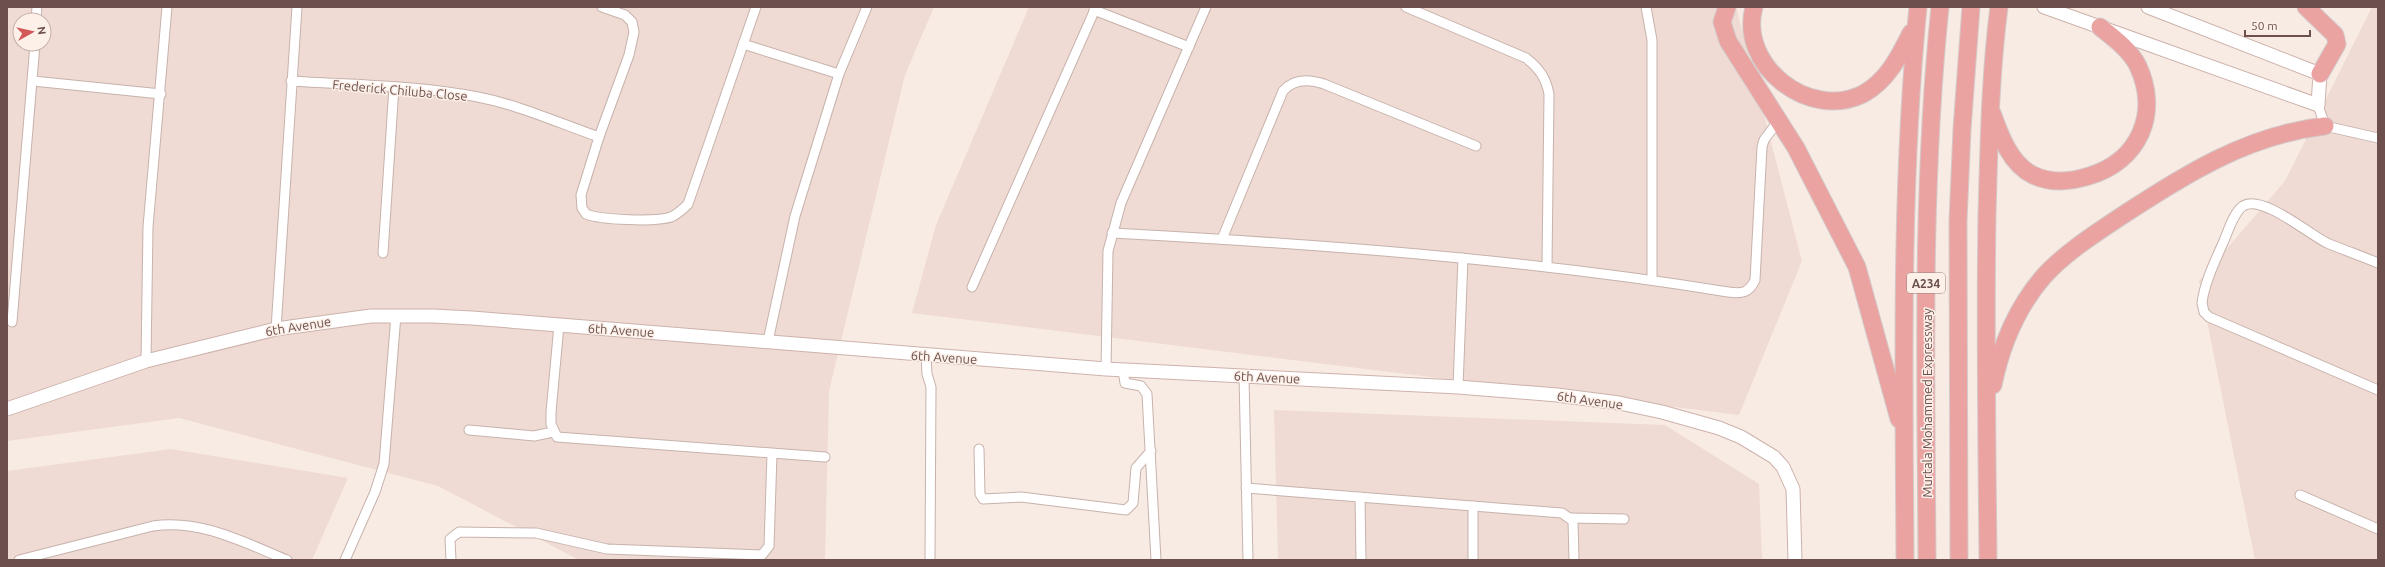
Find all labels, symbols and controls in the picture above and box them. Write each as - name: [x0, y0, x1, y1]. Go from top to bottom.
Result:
- north arrow: [12, 12, 52, 52]
- scale bar: [2245, 12, 2310, 38]
- text: 50 m: [2251, 19, 2278, 32]
- text: N: [35, 26, 48, 36]
- street label: Frederick Chiluba Close: [332, 77, 468, 103]
- road number: A234: [1907, 273, 1945, 293]
- street label: Murtala Mohammed Expressway: [1920, 308, 1934, 498]
- street label: 6th Avenue: [264, 314, 332, 338]
- street label: 6th Avenue: [587, 321, 655, 339]
- street label: 6th Avenue: [910, 348, 978, 366]
- street label: 6th Avenue: [1233, 368, 1301, 386]
- street label: 6th Avenue: [1556, 388, 1624, 412]

